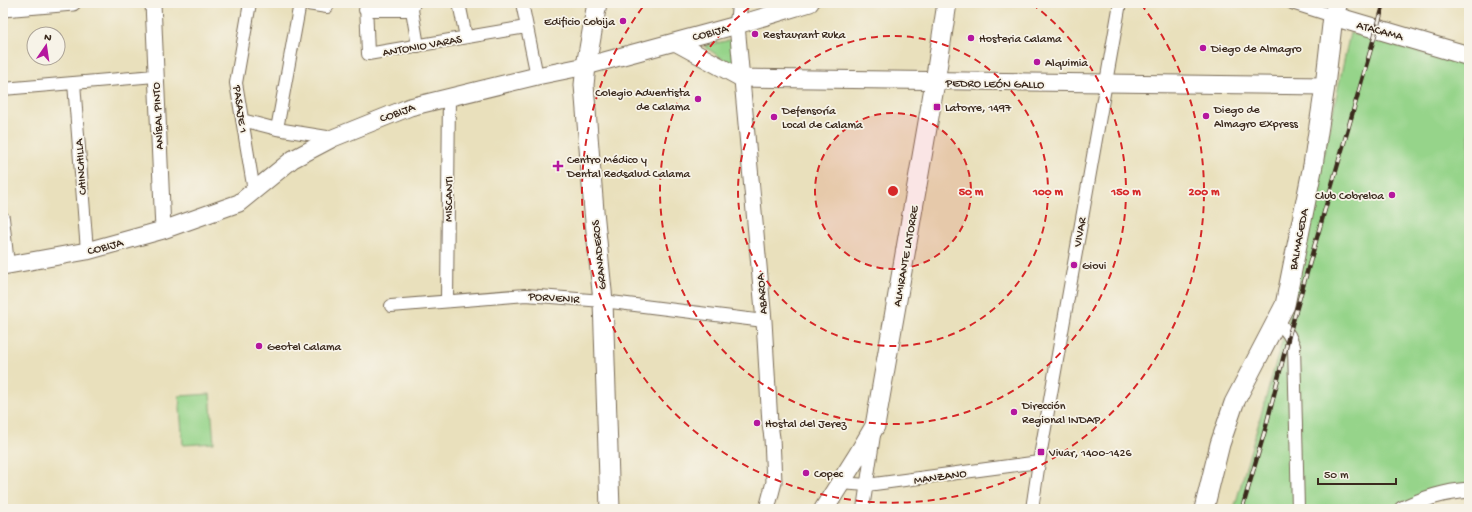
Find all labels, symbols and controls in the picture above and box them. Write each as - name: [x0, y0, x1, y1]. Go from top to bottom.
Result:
- place label: Edificio Cobija: [544, 16, 615, 30]
- marker: Edificio Cobija: [618, 16, 628, 26]
- street label: ATACAMA: [1355, 19, 1405, 45]
- street label: COBIJA: [691, 22, 731, 45]
- north arrow: [26, 26, 66, 66]
- marker: Restaurant Ruka: [750, 29, 760, 39]
- place label: Restaurant Ruka: [763, 29, 846, 43]
- text: N: [43, 32, 53, 45]
- street label: ANTONIO VARAS: [382, 33, 463, 61]
- marker: Hosteria Calama: [966, 33, 976, 43]
- place label: Hosteria Calama: [979, 33, 1062, 47]
- marker: Diego de Almagro: [1198, 43, 1208, 53]
- place label: Diego de Almagro: [1210, 43, 1302, 57]
- marker: Alquimia: [1032, 57, 1042, 67]
- place label: Alquimia: [1045, 57, 1088, 71]
- street label: PEDRO LEÓN GALLO: [944, 77, 1044, 93]
- street label: ANÍBAL PINTO: [150, 82, 168, 150]
- street label: PASAJE 1: [229, 84, 249, 134]
- place label: Colegio Adventista de Calama: [595, 87, 690, 115]
- marker: Colegio Adventista de Calama: [693, 94, 703, 104]
- street label: COBIJA: [378, 101, 418, 127]
- marker: Latorre, 1497: [932, 102, 942, 112]
- place label: Latorre, 1497: [945, 102, 1012, 116]
- place label: Diego de Almagro Express: [1213, 104, 1299, 132]
- place label: Defensoría Local de Calama: [781, 105, 863, 133]
- marker: Diego de Almagro Express: [1201, 111, 1211, 121]
- marker: Defensoría Local de Calama: [769, 112, 779, 122]
- street label: CHINCHILLA: [73, 137, 91, 195]
- place label: Centro Médico y Dental Redsalud Calama: [566, 154, 690, 182]
- marker: Centro Médico y Dental Redsalud Calama: [552, 160, 564, 172]
- street label: MISCANTI: [443, 176, 457, 222]
- centre of rings: [886, 184, 900, 198]
- text: 50 m: [959, 186, 984, 200]
- text: 100 m: [1032, 186, 1063, 200]
- text: 150 m: [1110, 186, 1141, 200]
- text: 200 m: [1189, 186, 1220, 200]
- place label: Club Cobreloa: [1315, 190, 1384, 204]
- marker: Club Cobreloa: [1387, 190, 1397, 200]
- street label: ALMIRANTE LATORRE: [891, 204, 923, 308]
- street label: BALMACEDA: [1287, 207, 1313, 272]
- street label: VIVAR: [1071, 216, 1091, 249]
- street label: GRANADEROS: [589, 219, 611, 290]
- street label: COBIJA: [86, 236, 126, 259]
- marker: Giovi: [1069, 260, 1079, 270]
- place label: Giovi: [1082, 260, 1107, 274]
- street label: ABAROA: [754, 272, 772, 315]
- street label: PORVENIR: [527, 290, 581, 308]
- marker: Geotel Calama: [254, 341, 264, 351]
- place label: Geotel Calama: [267, 341, 342, 355]
- place label: Dirección Regional INDAP: [1021, 400, 1101, 428]
- marker: Dirección Regional INDAP: [1009, 407, 1019, 417]
- marker: Hostal del Jerez: [752, 418, 762, 428]
- place label: Hostal del Jerez: [765, 418, 847, 432]
- marker: Vivar, 1400-1426: [1036, 447, 1046, 457]
- place label: Vivar, 1400-1426: [1048, 447, 1132, 461]
- scale bar: [1318, 460, 1396, 486]
- street label: MANZANO: [913, 467, 968, 489]
- marker: Copec: [801, 468, 811, 478]
- place label: Copec: [814, 468, 844, 482]
- text: 50 m: [1324, 469, 1349, 483]

